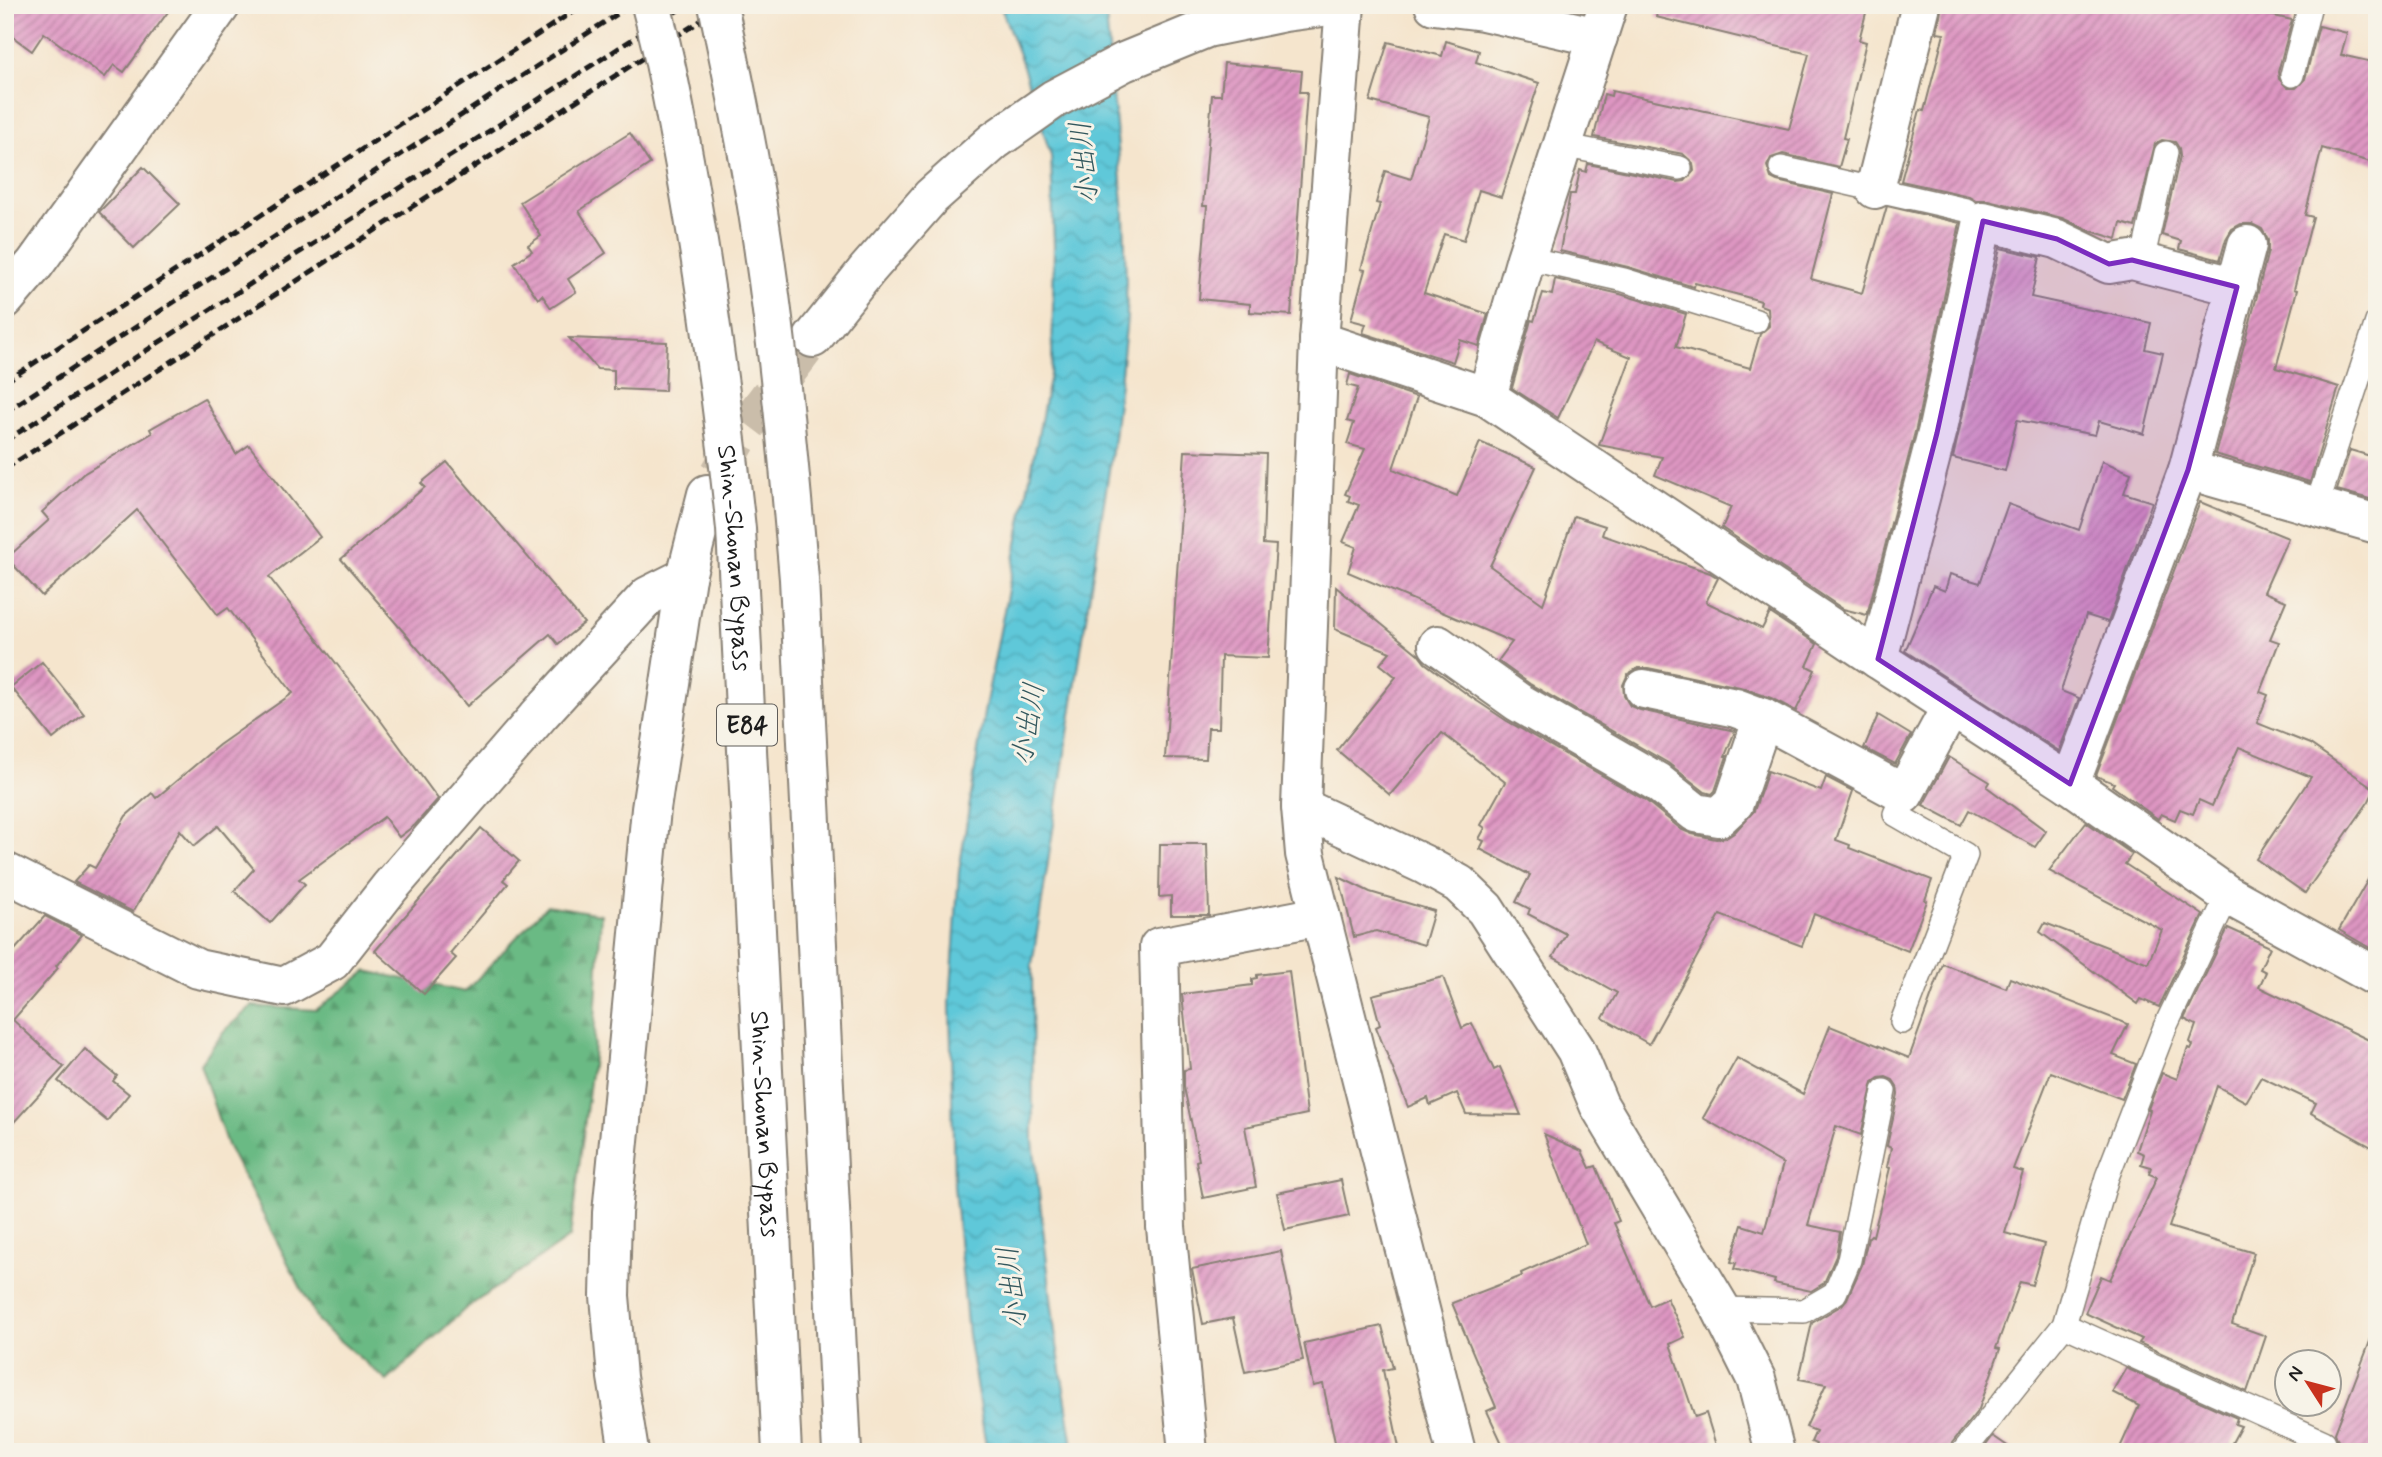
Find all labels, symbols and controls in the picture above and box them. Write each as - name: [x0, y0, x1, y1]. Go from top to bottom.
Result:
- water label: 小出川: [1063, 119, 1108, 206]
- street label: Shin-Shonan Bypass: [708, 443, 758, 672]
- water label: 小出川: [1005, 680, 1054, 769]
- road number: E84: [717, 704, 777, 746]
- street label: Shin-Shonan Bypass: [741, 1010, 786, 1238]
- water label: 小出川: [990, 1244, 1037, 1332]
- north arrow: [2274, 1348, 2344, 1418]
- text: N: [2282, 1361, 2309, 1386]

